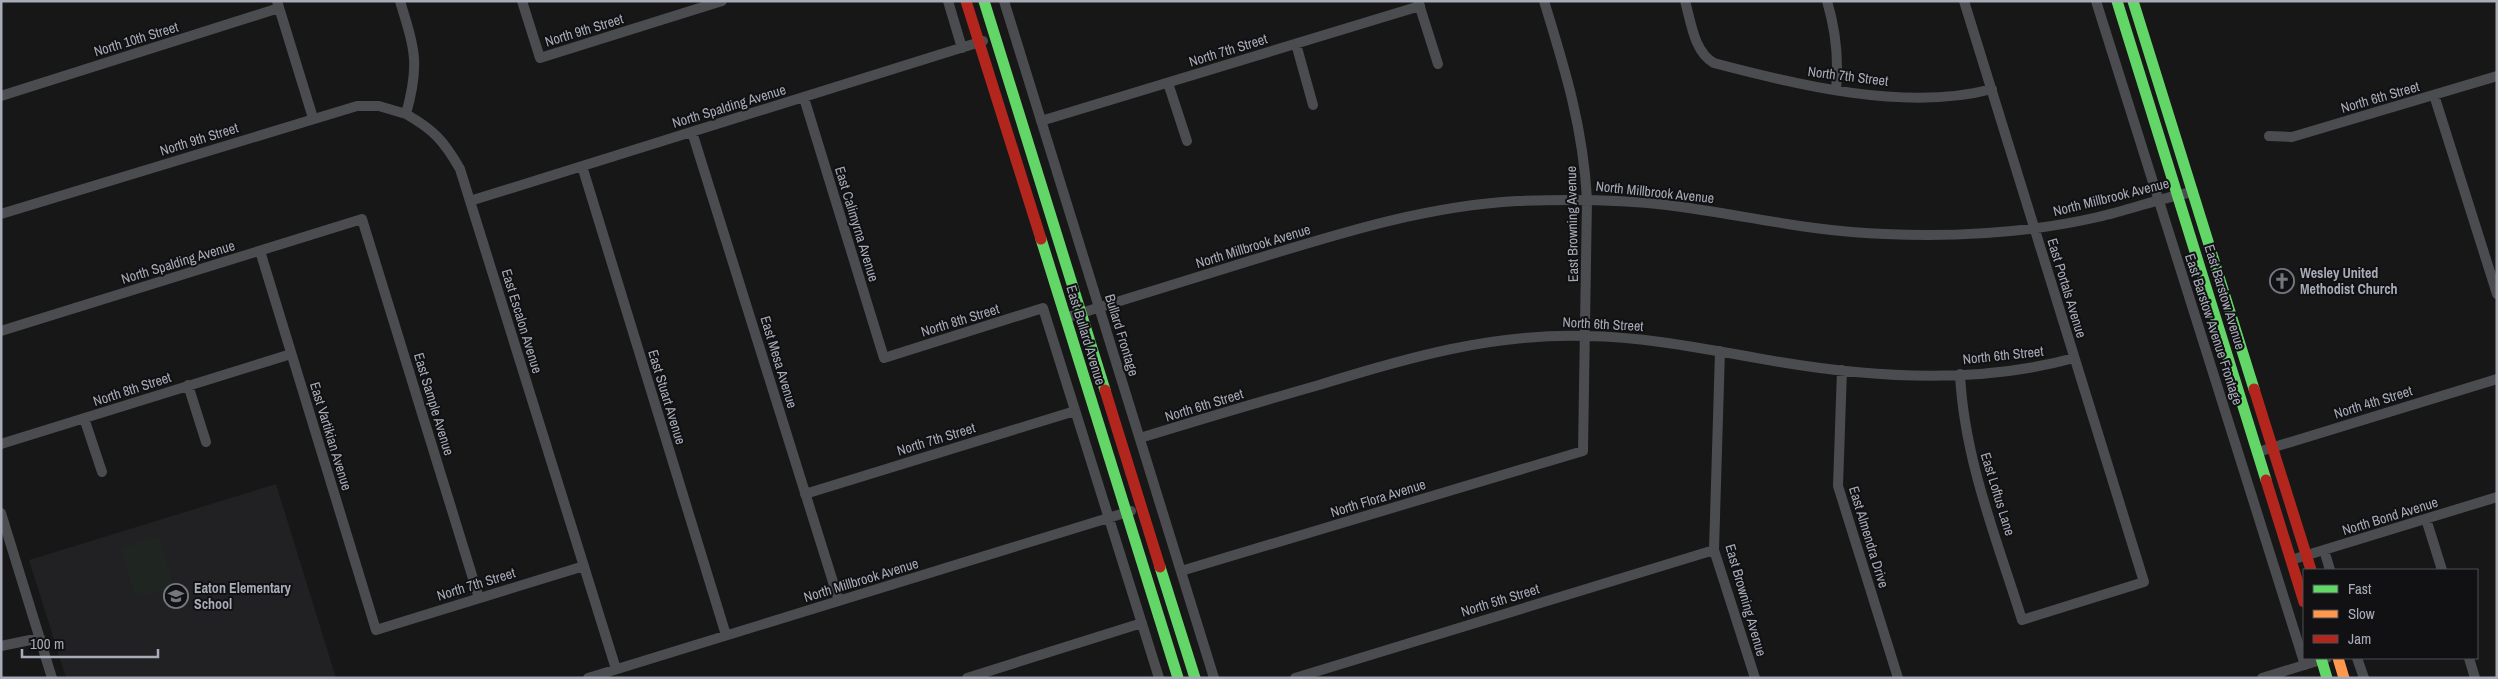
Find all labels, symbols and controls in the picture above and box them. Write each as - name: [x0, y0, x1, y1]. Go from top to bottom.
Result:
- street label: North 9th Street: [543, 10, 625, 50]
- street label: North 10th Street: [92, 18, 180, 60]
- street label: North 7th Street: [1187, 30, 1269, 70]
- street label: North 7th Street: [1807, 62, 1889, 90]
- street label: North 6th Street: [2339, 77, 2421, 117]
- street label: North Spalding Avenue: [670, 80, 788, 132]
- street label: North 9th Street: [158, 119, 240, 159]
- street label: East Calimyrna Avenue: [831, 164, 883, 284]
- street label: East Browning Avenue: [1562, 166, 1582, 282]
- street label: North Millbrook Avenue: [2051, 174, 2171, 220]
- street label: North Millbrook Avenue: [1595, 177, 1715, 207]
- street label: North Millbrook Avenue: [1193, 220, 1313, 272]
- street label: North Spalding Avenue: [119, 236, 237, 288]
- street label: East Portals Avenue: [2043, 236, 2091, 340]
- street label: East Barstow Avenue: [2200, 242, 2250, 352]
- street label: East Barstow Avenue Frontage: [2181, 251, 2247, 407]
- place label: Wesley United Methodist Church: [2300, 264, 2398, 298]
- street label: East Escalon Avenue: [498, 267, 546, 375]
- church icon: Wesley United Methodist Church: [2269, 268, 2295, 294]
- street label: East Bullard Avenue: [1062, 283, 1110, 387]
- street label: Bullard Frontage: [1101, 292, 1143, 378]
- street label: North 8th Street: [919, 300, 1001, 340]
- street label: North 6th Street: [1562, 313, 1644, 335]
- street label: East Mesa Avenue: [756, 314, 802, 410]
- street label: North 6th Street: [1962, 342, 2044, 368]
- street label: East Stuart Avenue: [644, 347, 690, 447]
- street label: East Sample Avenue: [410, 350, 458, 458]
- street label: North 8th Street: [91, 368, 173, 410]
- street label: East Vartikian Avenue: [306, 380, 356, 492]
- street label: North 4th Street: [2332, 382, 2414, 422]
- street label: North 6th Street: [1163, 385, 1245, 425]
- street label: North 7th Street: [895, 419, 977, 459]
- street label: East Loftus Lane: [1977, 450, 2019, 538]
- street label: North Flora Avenue: [1328, 475, 1428, 521]
- street label: East Almendra Drive: [1845, 484, 1893, 590]
- street label: North Bond Avenue: [2340, 493, 2440, 539]
- street label: East Browning Avenue: [1721, 542, 1771, 658]
- street label: North Millbrook Avenue: [801, 554, 921, 606]
- street label: North 7th Street: [435, 564, 517, 604]
- legend: [2303, 569, 2478, 659]
- text: Fast: [2348, 578, 2372, 599]
- place label: Eaton Elementary School: [194, 579, 292, 613]
- street label: North 5th Street: [1459, 580, 1541, 620]
- school or university icon: Eaton Elementary School: [163, 583, 189, 609]
- text: Slow: [2348, 603, 2375, 624]
- scale bar: [22, 626, 159, 658]
- text: Jam: [2348, 628, 2371, 649]
- text: 100 m: [30, 633, 64, 654]

